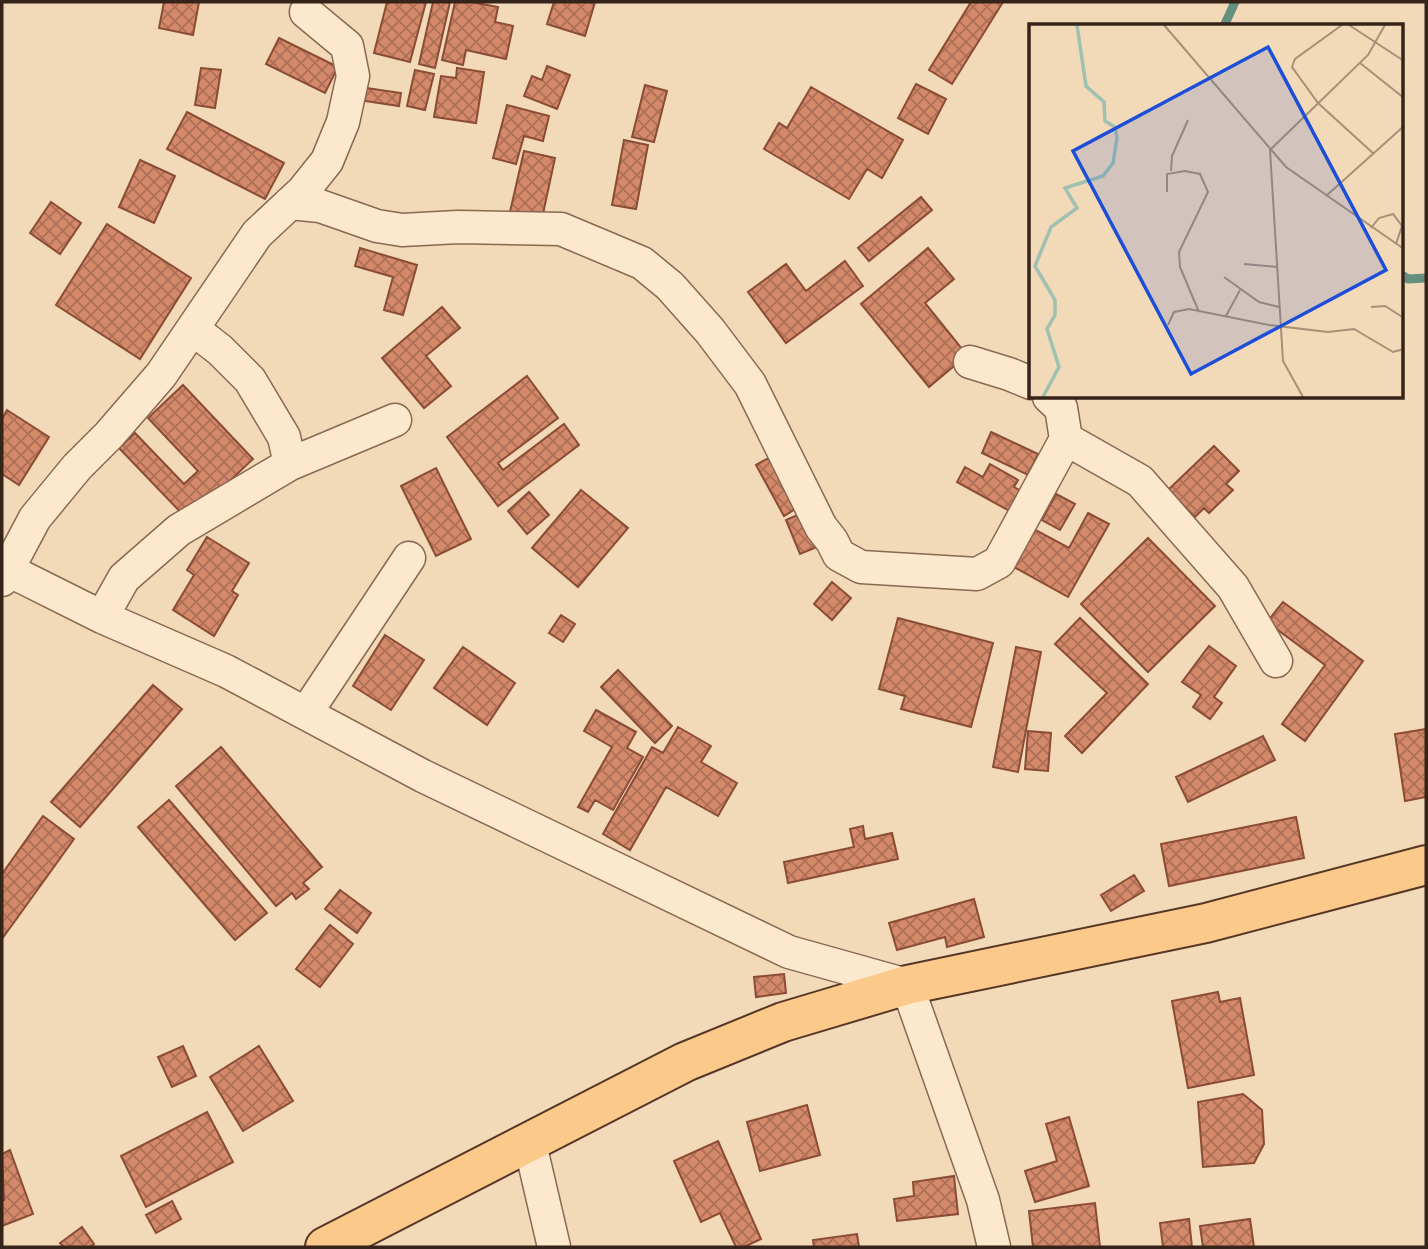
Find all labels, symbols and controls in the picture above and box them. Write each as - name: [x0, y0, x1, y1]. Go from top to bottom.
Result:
- inset map: [1029, 24, 1404, 399]

